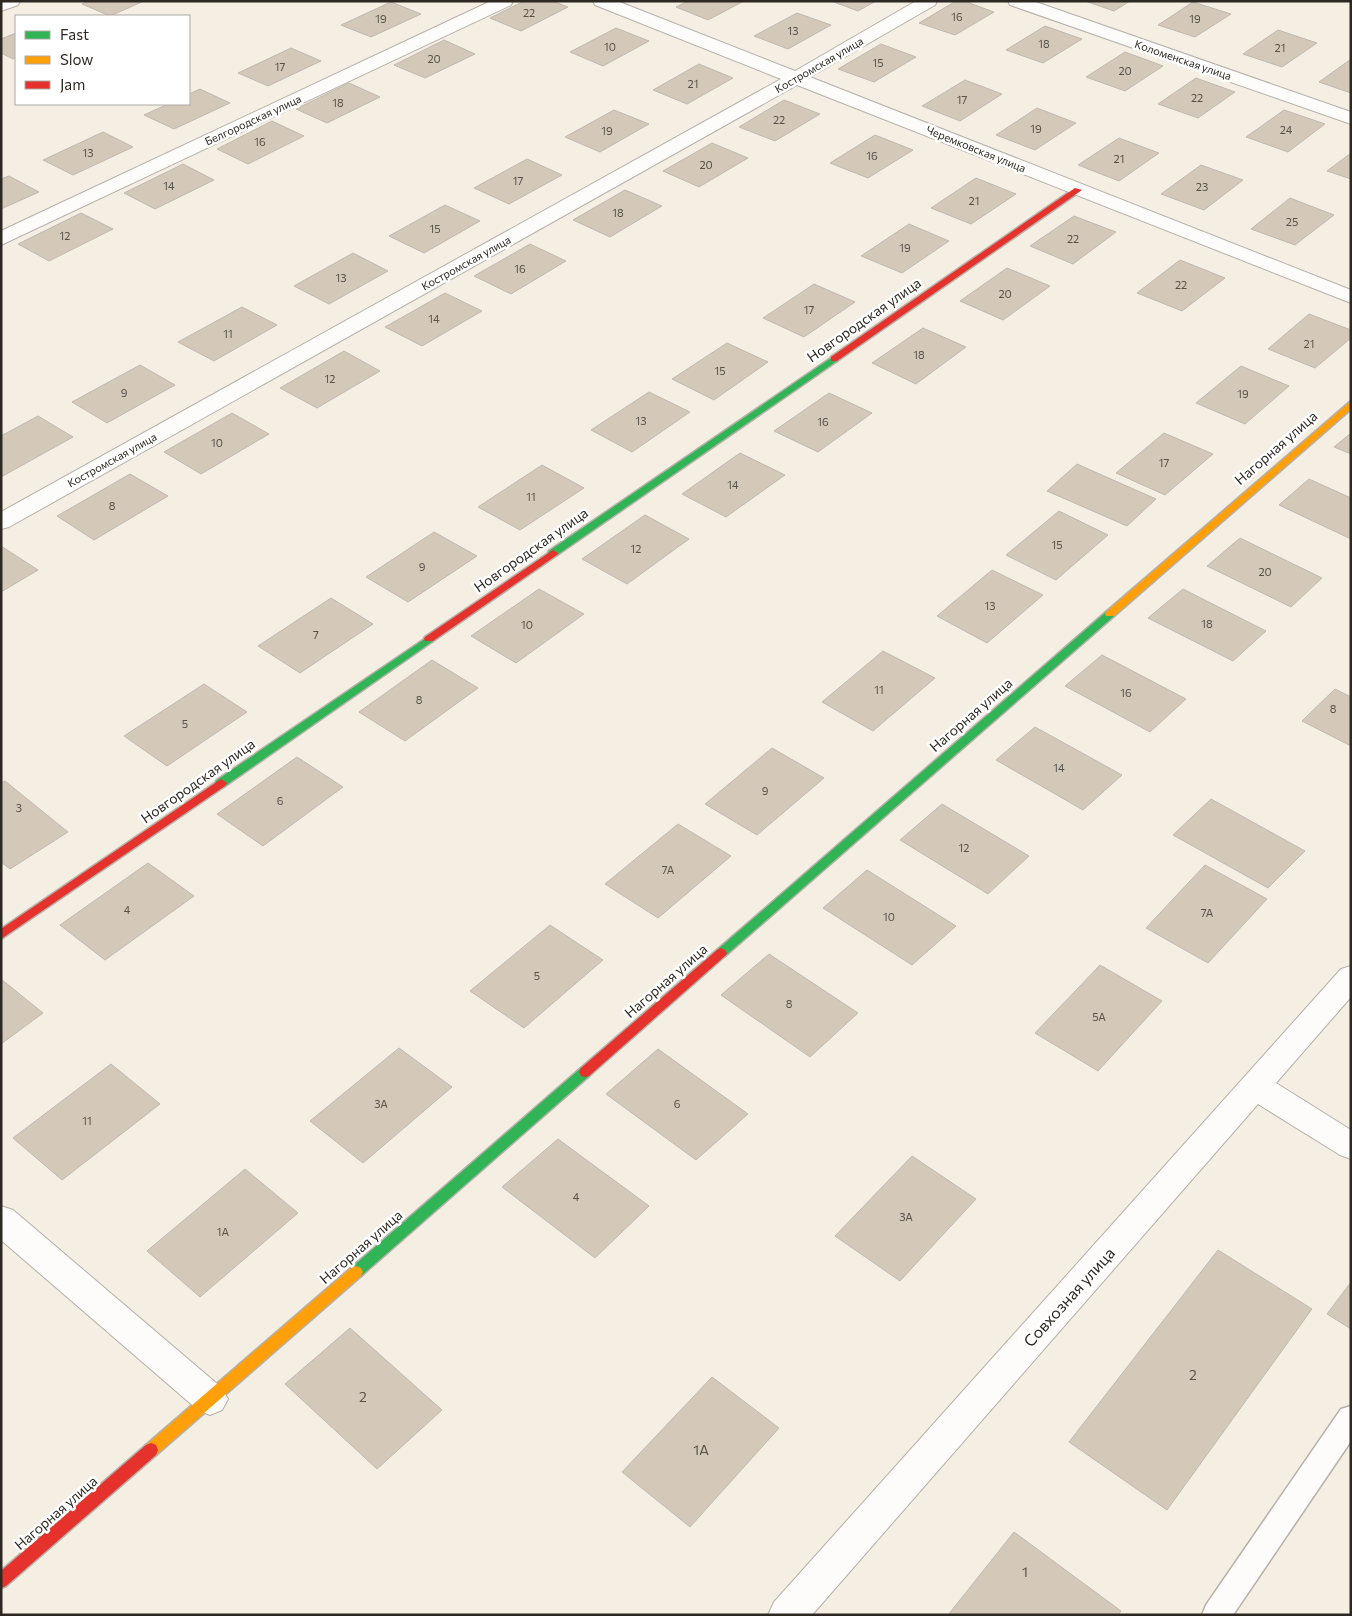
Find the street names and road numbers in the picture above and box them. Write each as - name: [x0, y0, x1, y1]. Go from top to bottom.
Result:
- street label: Костромская улица: [772, 34, 865, 95]
- street label: Коломенская улица: [1133, 37, 1233, 82]
- street label: Белгородская улица: [203, 92, 303, 148]
- street label: Черемковская улица: [924, 123, 1028, 174]
- street label: Костромская улица: [419, 233, 513, 292]
- street label: Новгородская улица: [803, 274, 924, 365]
- street label: Нагорная улица: [1231, 407, 1320, 488]
- street label: Костромская улица: [65, 430, 159, 489]
- street label: Новгородская улица: [470, 504, 591, 595]
- street label: Нагорная улица: [926, 674, 1015, 755]
- street label: Новгородская улица: [137, 735, 258, 826]
- street label: Нагорная улица: [621, 940, 710, 1021]
- street label: Нагорная улица: [316, 1206, 405, 1287]
- street label: Совхозная улица: [1019, 1243, 1118, 1350]
- street label: Нагорная улица: [11, 1472, 100, 1553]

